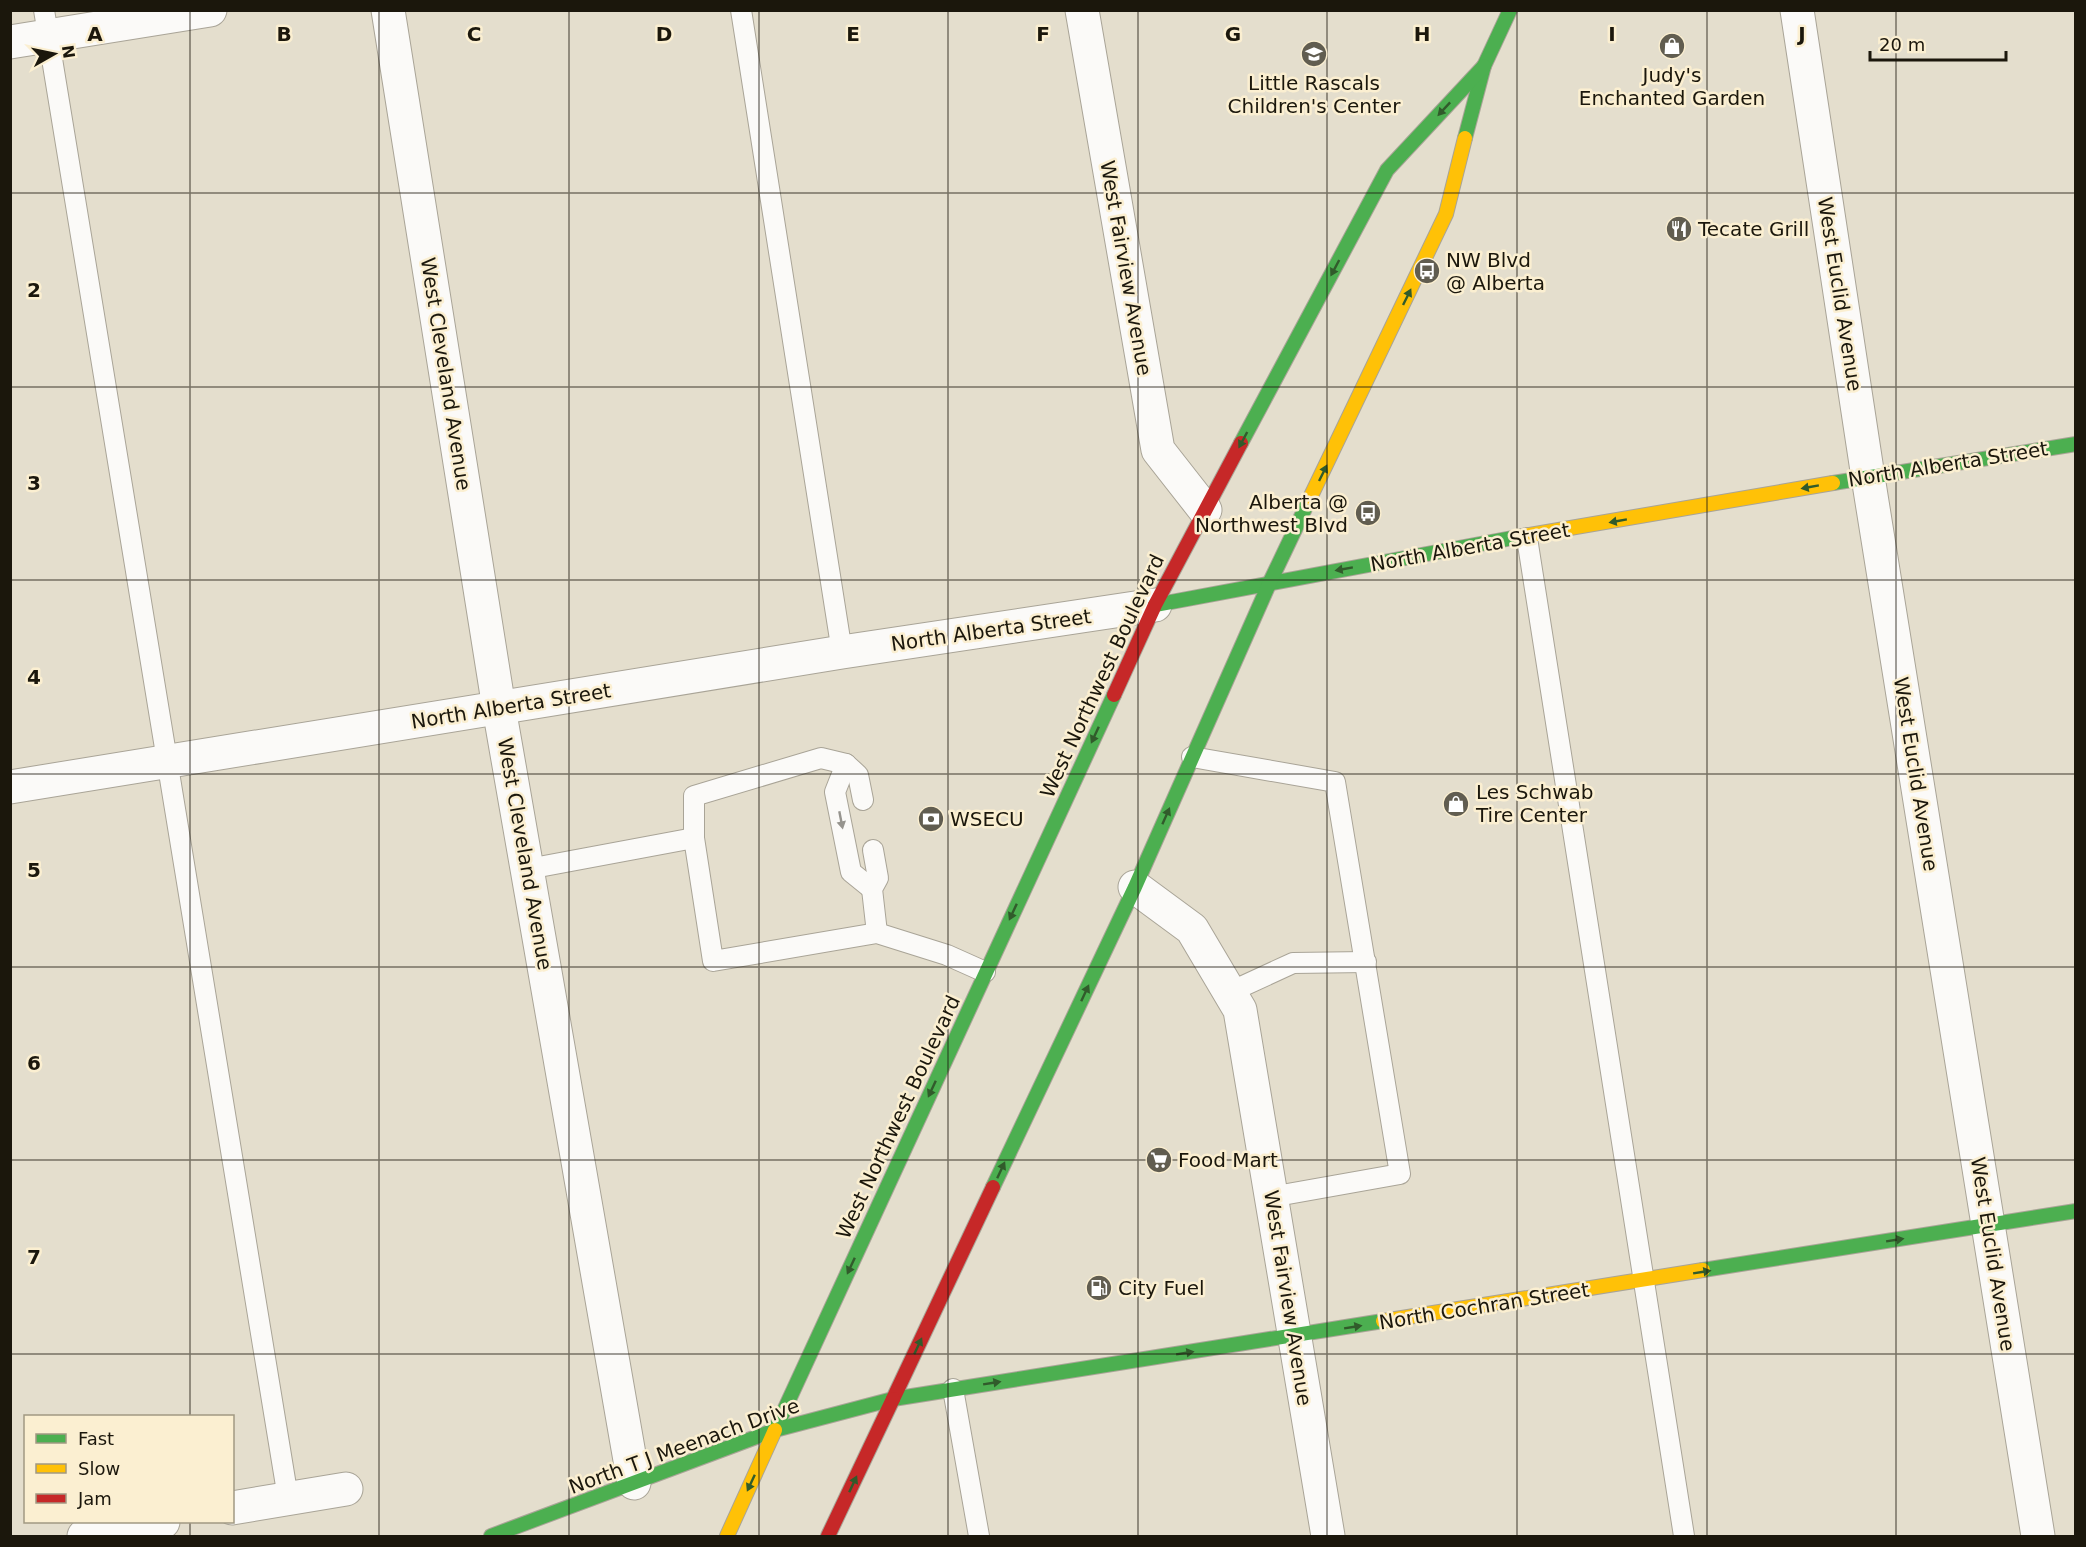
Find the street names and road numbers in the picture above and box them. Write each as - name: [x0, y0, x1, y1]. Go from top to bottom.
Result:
- street label: West Fairview Avenue: [1095, 159, 1157, 377]
- street label: West Euclid Avenue: [1813, 195, 1867, 393]
- street label: West Cleveland Avenue: [416, 256, 476, 492]
- street label: North Alberta Street: [1846, 436, 2050, 492]
- street label: North Alberta Street: [1368, 518, 1572, 576]
- street label: West Northwest Boulevard: [1035, 550, 1169, 802]
- street label: North Alberta Street: [889, 604, 1093, 656]
- street label: West Euclid Avenue: [1889, 675, 1943, 873]
- street label: North Alberta Street: [409, 678, 613, 734]
- street label: West Cleveland Avenue: [493, 736, 557, 972]
- street label: West Northwest Boulevard: [831, 991, 965, 1243]
- street label: West Euclid Avenue: [1966, 1155, 2020, 1353]
- street label: West Fairview Avenue: [1259, 1188, 1317, 1408]
- street label: North Cochran Street: [1377, 1278, 1591, 1334]
- street label: North T J Meenach Drive: [566, 1393, 802, 1499]

